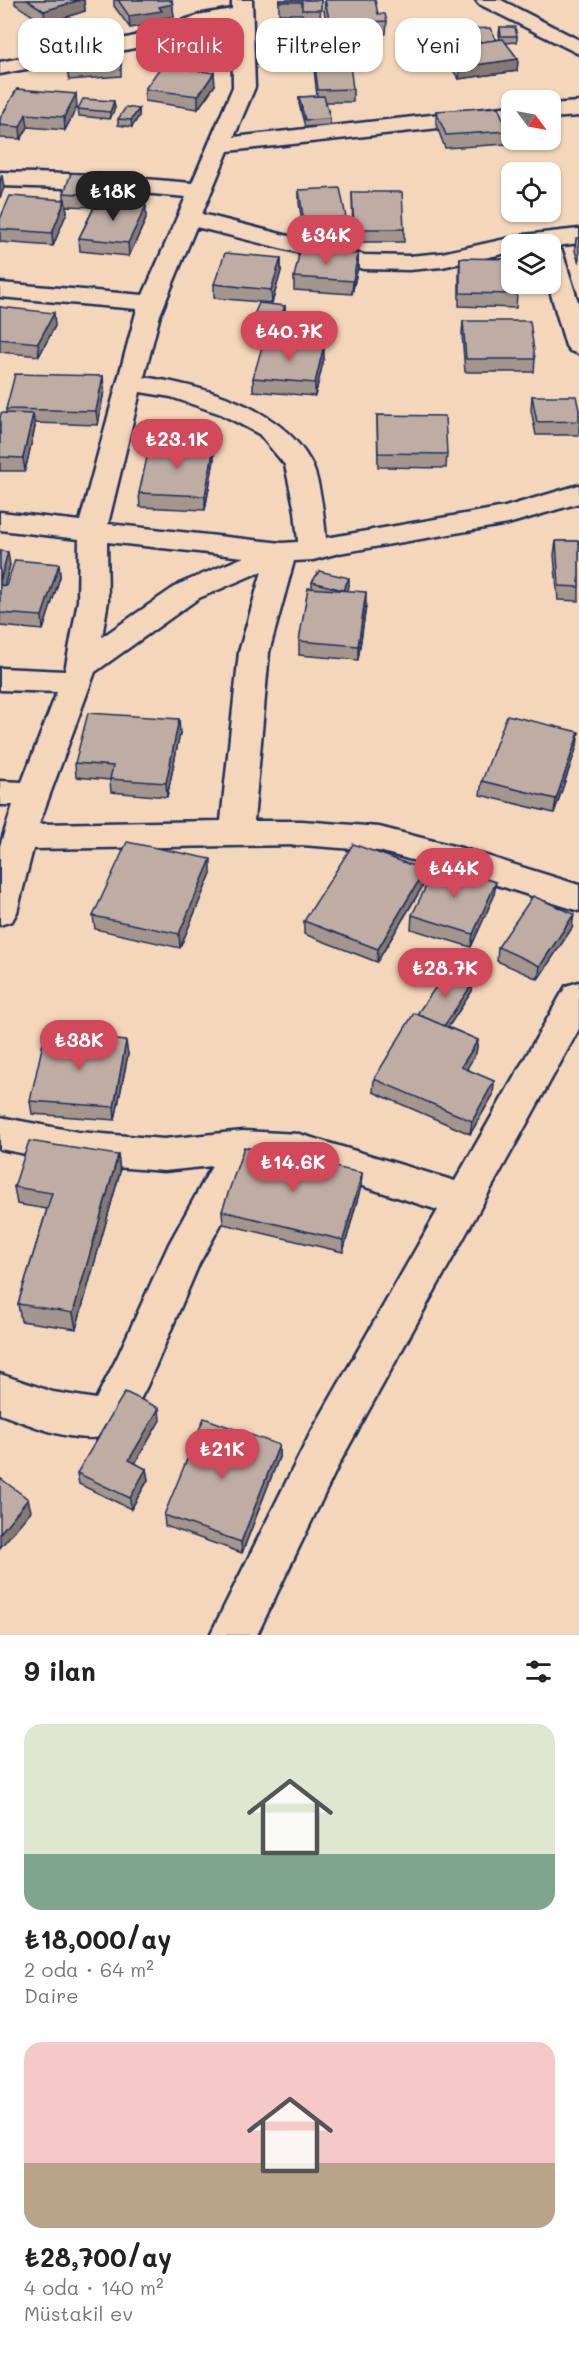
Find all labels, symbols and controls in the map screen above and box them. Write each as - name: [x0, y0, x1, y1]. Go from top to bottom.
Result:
- chip: Satılık: [18, 18, 124, 72]
- chip: Kiralık: [136, 18, 244, 72]
- chip: Filtreler: [256, 18, 383, 72]
- chip: Yeni: [395, 18, 481, 72]
- north arrow: [501, 90, 561, 150]
- map controls: [501, 90, 561, 294]
- button: locate: [501, 162, 561, 222]
- pin: ₺18K: [77, 171, 149, 222]
- text: ₺18K: [90, 177, 136, 203]
- pin: ₺34K: [290, 215, 362, 266]
- text: ₺34K: [301, 221, 351, 247]
- button: layers: [501, 234, 561, 294]
- pin: ₺40.7K: [240, 311, 338, 362]
- text: ₺40.7K: [255, 317, 323, 343]
- pin: ₺23.1K: [128, 419, 226, 470]
- text: ₺23.1K: [145, 425, 209, 451]
- pin: ₺44K: [418, 848, 490, 899]
- text: ₺44K: [428, 854, 480, 880]
- pin: ₺28.7K: [396, 948, 494, 999]
- text: ₺28.7K: [412, 954, 478, 980]
- pin: ₺38K: [43, 1020, 115, 1071]
- text: ₺38K: [54, 1026, 104, 1052]
- pin: ₺14.6K: [244, 1142, 342, 1193]
- text: ₺14.6K: [260, 1148, 326, 1174]
- pin: ₺21K: [186, 1429, 258, 1480]
- text: ₺21K: [199, 1435, 245, 1461]
- text: 9 ilan: [24, 1654, 96, 1688]
- icon: filters: [522, 1655, 555, 1688]
- icon: home: [236, 1763, 344, 1871]
- text: ₺18,000/ay: [24, 1922, 171, 1956]
- text: 2 oda · 64 m²: [24, 1956, 154, 1982]
- text: Daire: [24, 1982, 79, 2008]
- icon: home: [236, 2081, 344, 2189]
- text: ₺28,700/ay: [24, 2240, 172, 2274]
- text: 4 oda · 140 m²: [24, 2274, 164, 2300]
- text: Müstakil ev: [24, 2300, 133, 2326]

